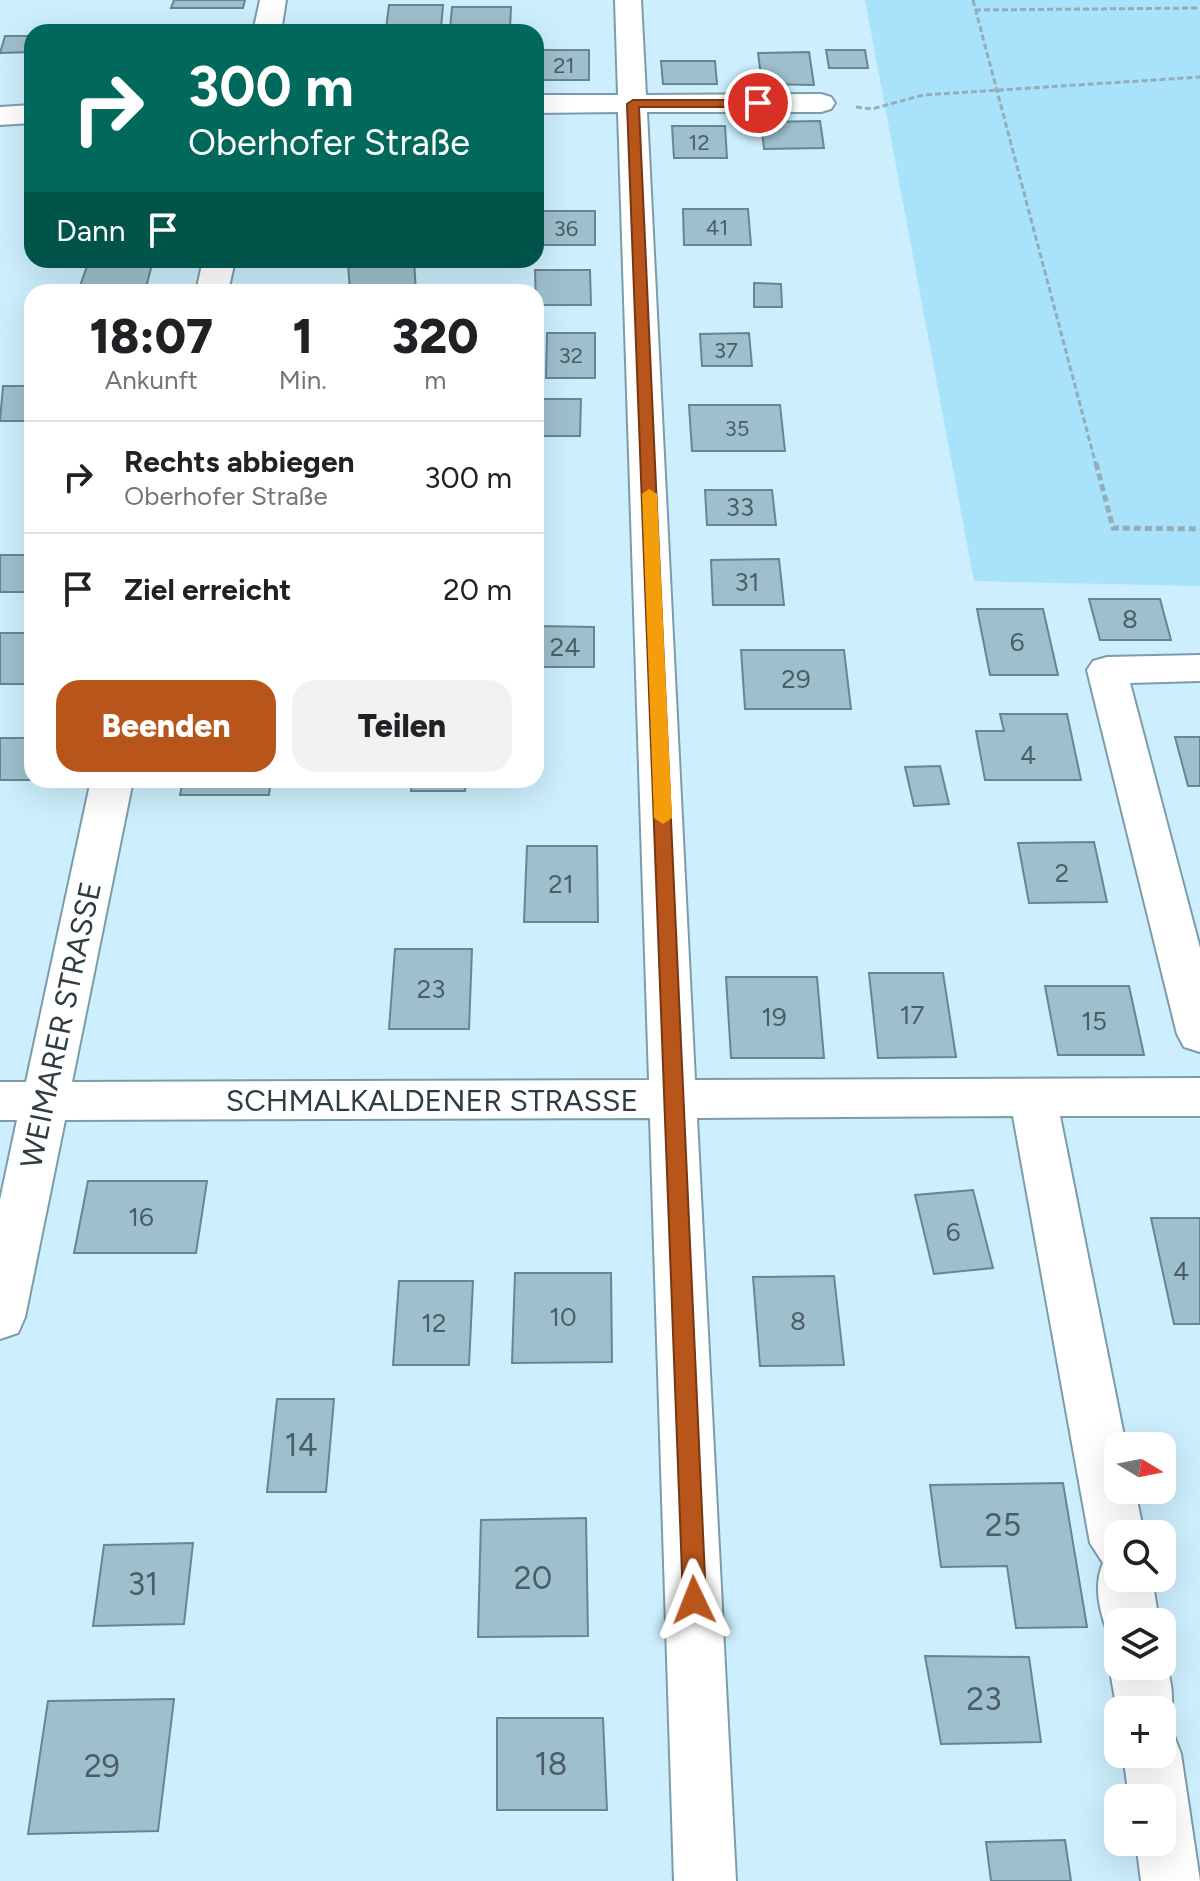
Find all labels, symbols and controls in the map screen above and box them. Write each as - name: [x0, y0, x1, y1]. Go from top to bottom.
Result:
- house number: 21: [553, 52, 575, 79]
- text: 300 m: [188, 53, 354, 120]
- icon: right: [56, 56, 160, 160]
- pin: [724, 69, 792, 137]
- icon: arrive: [736, 81, 780, 125]
- text: Oberhofer Straße: [188, 121, 470, 164]
- house number: 12: [688, 129, 710, 156]
- icon: arrive: [141, 208, 185, 252]
- text: Dann: [56, 212, 125, 249]
- house number: 41: [706, 214, 728, 241]
- house number: 36: [554, 215, 578, 242]
- text: 18:07: [89, 307, 213, 365]
- text: 1: [292, 307, 313, 365]
- text: 320: [392, 307, 479, 365]
- house number: 37: [714, 337, 738, 364]
- house number: 32: [559, 342, 583, 369]
- text: Ankunft: [105, 364, 198, 396]
- text: Min.: [279, 364, 327, 396]
- text: m: [424, 364, 446, 396]
- house number: 35: [725, 415, 749, 442]
- text: Rechts abbiegen: [124, 443, 355, 480]
- icon: right: [56, 455, 100, 499]
- text: 300 m: [424, 459, 512, 496]
- text: Oberhofer Straße: [124, 480, 328, 512]
- house number: 33: [726, 491, 754, 523]
- house number: 31: [735, 566, 759, 598]
- icon: arrive: [56, 567, 100, 611]
- text: Ziel erreicht: [124, 571, 291, 608]
- text: 20 m: [443, 571, 512, 608]
- house number: 8: [1122, 603, 1138, 635]
- house number: 6: [1010, 626, 1024, 658]
- house number: 24: [550, 631, 580, 663]
- house number: 29: [781, 663, 811, 695]
- button: Beenden: [56, 680, 276, 772]
- button: Teilen: [292, 680, 512, 772]
- house number: 4: [1020, 739, 1036, 771]
- house number: 2: [1055, 857, 1069, 889]
- house number: 21: [548, 868, 574, 900]
- street label: WEIMARER STRASSE: [12, 878, 109, 1171]
- house number: 23: [417, 973, 445, 1005]
- house number: 17: [900, 999, 924, 1031]
- house number: 19: [761, 1001, 787, 1033]
- house number: 15: [1081, 1005, 1107, 1037]
- street label: SCHMALKALDENER STRASSE: [226, 1082, 638, 1119]
- house number: 16: [128, 1201, 154, 1233]
- house number: 6: [946, 1216, 960, 1248]
- house number: 4: [1173, 1255, 1189, 1287]
- house number: 10: [549, 1301, 577, 1333]
- house number: 8: [790, 1305, 806, 1337]
- house number: 12: [421, 1307, 447, 1339]
- house number: 14: [284, 1426, 318, 1464]
- north arrow: [1104, 1432, 1176, 1504]
- map controls: [1104, 1432, 1176, 1856]
- house number: 25: [985, 1506, 1021, 1544]
- button: search: [1104, 1520, 1176, 1592]
- position arrow: [652, 1558, 736, 1642]
- house number: 20: [514, 1559, 552, 1597]
- house number: 31: [128, 1565, 158, 1603]
- button: layers: [1104, 1608, 1176, 1680]
- house number: 23: [966, 1680, 1002, 1718]
- button: +: [1104, 1696, 1176, 1768]
- house number: 18: [535, 1745, 567, 1783]
- house number: 29: [84, 1747, 120, 1785]
- button: −: [1104, 1784, 1176, 1856]

